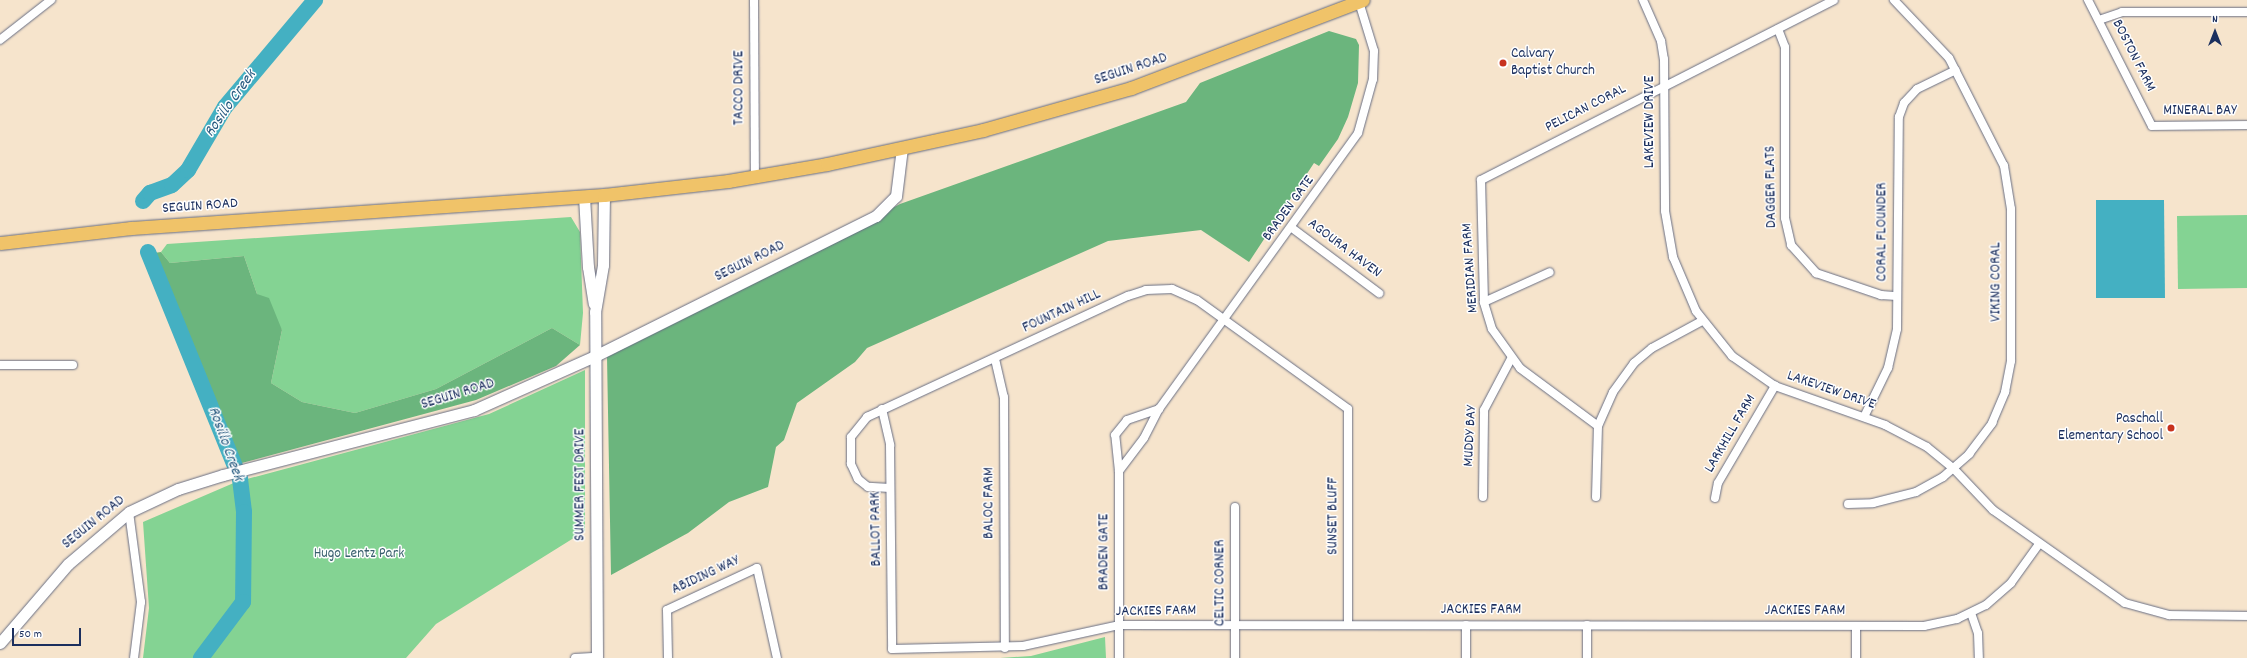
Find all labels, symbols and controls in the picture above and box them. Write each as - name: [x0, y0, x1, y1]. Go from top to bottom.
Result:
- north arrow: [2195, 12, 2235, 52]
- text: N: [2212, 12, 2218, 28]
- street label: BOSTON FARM: [2107, 17, 2159, 95]
- place label: Calvary Baptist Church: [1511, 45, 1595, 80]
- street label: SEGUIN ROAD: [1092, 50, 1170, 90]
- street label: TACCO DRIVE: [731, 51, 749, 125]
- marker: Calvary Baptist Church: [1498, 58, 1508, 68]
- water label: Rosillo Creek: [201, 67, 261, 141]
- street label: LAKEVIEW DRIVE: [1642, 76, 1660, 168]
- street label: PELICAN CORAL: [1542, 81, 1630, 137]
- street label: MINERAL BAY: [2163, 103, 2237, 121]
- street label: DAGGER FLATS: [1762, 146, 1782, 228]
- street label: BRADEN GATE: [1259, 173, 1319, 245]
- street label: CORAL FLOUNDER: [1874, 182, 1892, 282]
- street label: SEGUIN ROAD: [162, 195, 238, 219]
- street label: AGOURA HAVEN: [1304, 215, 1384, 283]
- street label: MERIDIAN FARM: [1459, 223, 1483, 313]
- street label: SEGUIN ROAD: [712, 237, 788, 287]
- street label: VIKING CORAL: [1988, 242, 2006, 322]
- street label: FOUNTAIN HILL: [1020, 286, 1104, 338]
- street label: LAKEVIEW DRIVE: [1784, 367, 1878, 415]
- street label: SEGUIN ROAD: [419, 375, 497, 415]
- street label: LARKHILL FARM: [1701, 392, 1761, 476]
- water label: Rosillo Creek: [203, 404, 247, 484]
- street label: MUDDY BAY: [1460, 405, 1482, 467]
- place label: Paschall Elementary School: [2058, 410, 2163, 445]
- marker: Paschall Elementary School: [2166, 423, 2176, 433]
- street label: SUMMER FEST DRIVE: [572, 429, 590, 541]
- street label: BALOC FARM: [981, 467, 999, 539]
- street label: SUNSET BLUFF: [1325, 477, 1343, 555]
- street label: BALLOT PARK: [867, 491, 887, 567]
- street label: SEGUIN ROAD: [59, 492, 129, 554]
- street label: BRADEN GATE: [1096, 514, 1114, 590]
- street label: CELTIC CORNER: [1212, 540, 1230, 626]
- park label: Hugo Lentz Park: [314, 546, 404, 564]
- street label: ABIDING WAY: [669, 552, 743, 600]
- street label: JACKIES FARM: [1116, 602, 1196, 622]
- street label: JACKIES FARM: [1441, 602, 1521, 620]
- street label: JACKIES FARM: [1765, 603, 1845, 621]
- scale bar: [14, 620, 83, 646]
- text: 50 m: [19, 626, 42, 643]

